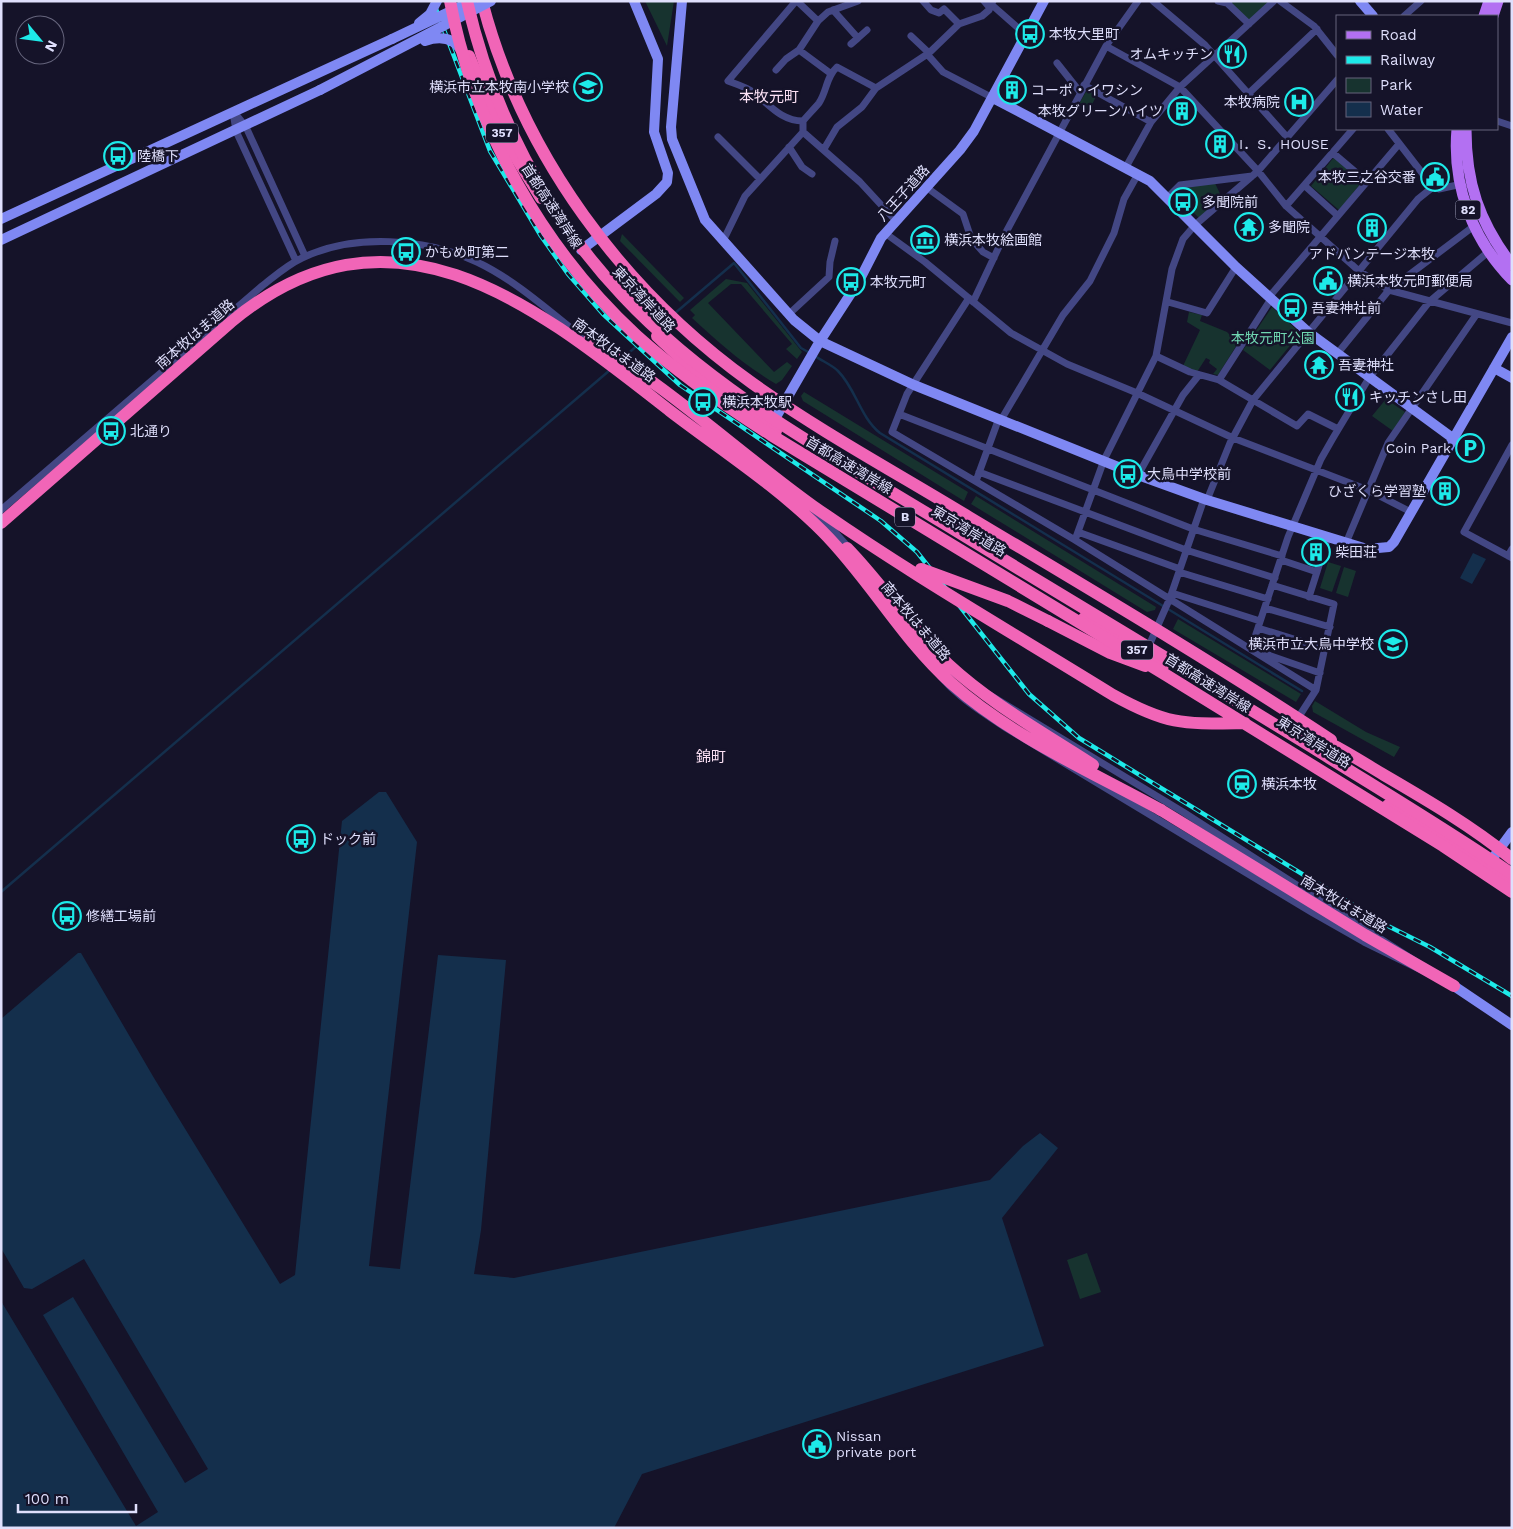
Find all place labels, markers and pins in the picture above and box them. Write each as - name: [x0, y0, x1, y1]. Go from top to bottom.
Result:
- bus stop icon: 本牧大里町: [1015, 19, 1045, 49]
- place label: 本牧大里町: [1049, 26, 1119, 42]
- restaurant icon: オムキッチン: [1217, 39, 1247, 69]
- place label: オムキッチン: [1129, 46, 1213, 62]
- school or university icon: 横浜市立本牧南小学校: [573, 72, 603, 102]
- building icon: コーポ・イワシン: [997, 75, 1027, 105]
- place label: 横浜市立本牧南小学校: [429, 79, 569, 95]
- place label: コーポ・イワシン: [1031, 82, 1143, 98]
- hospital icon: 本牧病院: [1284, 87, 1314, 117]
- place label: 本牧病院: [1224, 94, 1280, 110]
- building icon: 本牧グリーンハイツ: [1167, 96, 1197, 126]
- place label: 本牧グリーンハイツ: [1038, 103, 1163, 119]
- building icon: I．S．HOUSE: [1205, 129, 1235, 159]
- place label: I．S．HOUSE: [1239, 136, 1329, 152]
- bus stop icon: 陸橋下: [103, 141, 133, 171]
- place label: 陸橋下: [137, 148, 179, 164]
- public building icon: 本牧三之谷交番: [1420, 162, 1450, 192]
- place label: 本牧三之谷交番: [1318, 169, 1416, 185]
- bus stop icon: 多聞院前: [1168, 187, 1198, 217]
- place label: 多聞院前: [1202, 194, 1258, 210]
- temple icon: 多聞院: [1234, 212, 1264, 242]
- building icon: アドバンテージ本牧: [1357, 213, 1387, 243]
- place label: 多聞院: [1268, 219, 1310, 235]
- museum icon: 横浜本牧絵画館: [910, 225, 940, 255]
- place label: 横浜本牧絵画館: [944, 232, 1042, 248]
- bus stop icon: かもめ町第二: [391, 237, 421, 267]
- place label: かもめ町第二: [425, 244, 509, 260]
- place label: アドバンテージ本牧: [1309, 246, 1435, 262]
- public building icon: 横浜本牧元町郵便局: [1313, 266, 1343, 296]
- bus stop icon: 本牧元町: [836, 267, 866, 297]
- place label: 横浜本牧元町郵便局: [1347, 273, 1473, 289]
- place label: 本牧元町: [870, 274, 926, 290]
- bus stop icon: 吾妻神社前: [1277, 293, 1307, 323]
- place label: 吾妻神社前: [1311, 300, 1381, 316]
- temple icon: 吾妻神社: [1304, 350, 1334, 380]
- place label: 吾妻神社: [1338, 357, 1394, 373]
- restaurant icon: キッチンさし田: [1335, 382, 1365, 412]
- bus stop icon: 横浜本牧駅: [688, 387, 718, 417]
- place label: キッチンさし田: [1369, 389, 1467, 405]
- place label: 横浜本牧駅: [722, 394, 792, 410]
- bus stop icon: 北通り: [96, 416, 126, 446]
- place label: 北通り: [130, 423, 172, 439]
- parking icon: Coin Park: [1455, 433, 1485, 463]
- place label: Coin Park: [1386, 440, 1451, 456]
- bus stop icon: 大鳥中学校前: [1113, 459, 1143, 489]
- place label: 大鳥中学校前: [1147, 466, 1231, 482]
- building icon: ひざくら学習塾: [1430, 476, 1460, 506]
- place label: ひざくら学習塾: [1328, 483, 1426, 499]
- building icon: 柴田荘: [1301, 537, 1331, 567]
- place label: 柴田荘: [1335, 544, 1377, 560]
- school or university icon: 横浜市立大鳥中学校: [1378, 629, 1408, 659]
- place label: 横浜市立大鳥中学校: [1248, 636, 1374, 652]
- station icon: 横浜本牧: [1227, 769, 1257, 799]
- place label: 横浜本牧: [1261, 776, 1317, 792]
- bus stop icon: ドック前: [286, 824, 316, 854]
- place label: ドック前: [320, 831, 376, 847]
- bus stop icon: 修繕工場前: [52, 901, 82, 931]
- place label: 修繕工場前: [86, 908, 156, 924]
- place label: Nissan private port: [836, 1428, 916, 1460]
- public building icon: Nissan private port: [802, 1429, 832, 1459]

